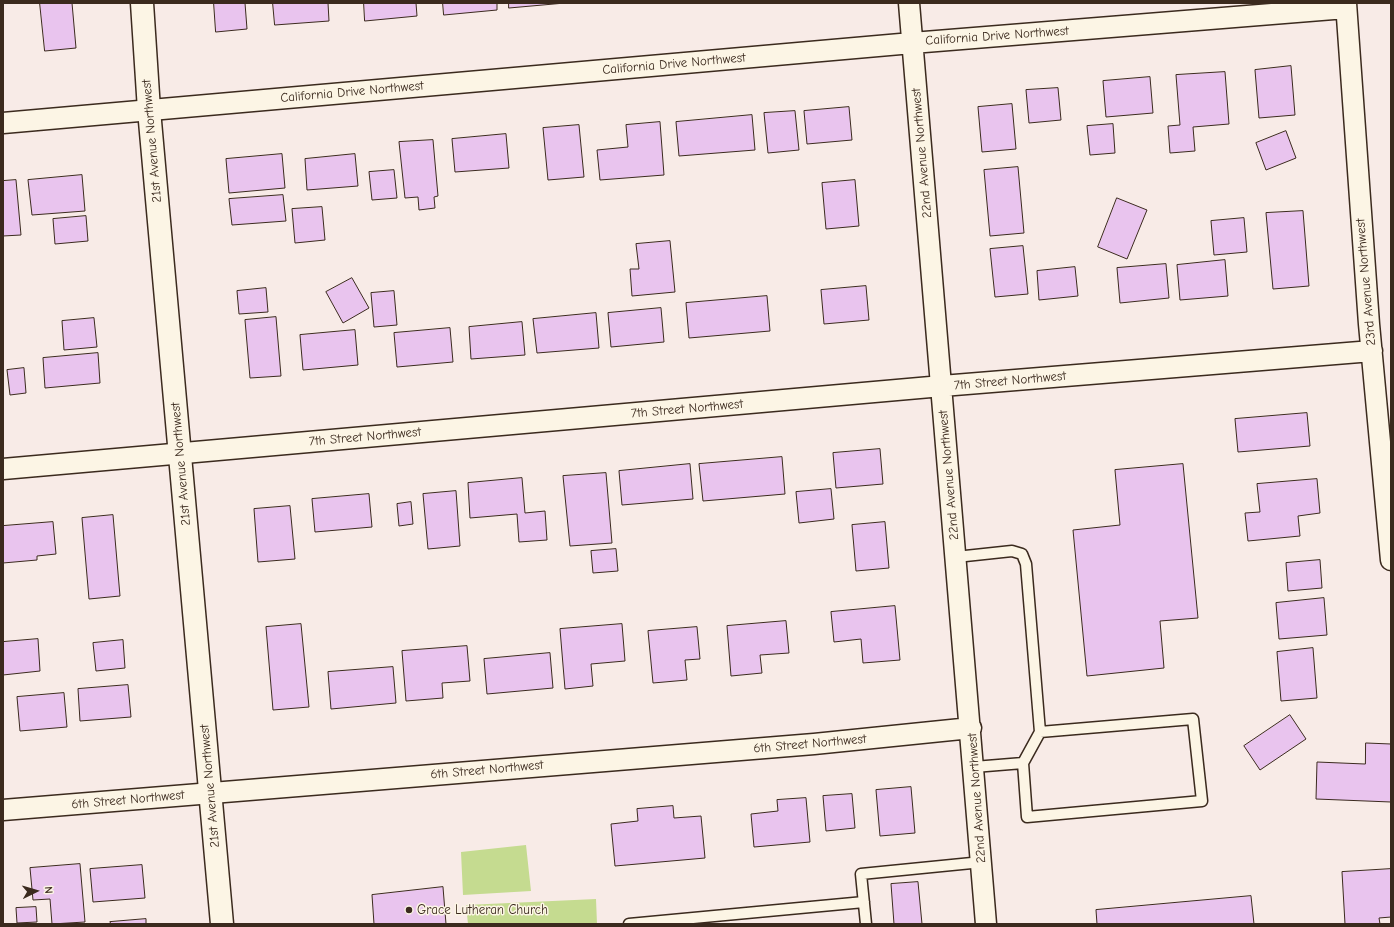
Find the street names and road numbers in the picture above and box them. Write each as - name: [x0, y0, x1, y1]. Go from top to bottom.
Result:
- street label: California Drive Northwest: [925, 23, 1069, 49]
- street label: California Drive Northwest: [602, 50, 746, 78]
- street label: California Drive Northwest: [280, 78, 424, 106]
- street label: 21st Avenue Northwest: [139, 79, 165, 203]
- street label: 22nd Avenue Northwest: [909, 87, 935, 219]
- street label: 23rd Avenue Northwest: [1353, 218, 1379, 346]
- street label: 7th Street Northwest: [953, 368, 1067, 394]
- street label: 7th Street Northwest: [630, 396, 744, 422]
- street label: 21st Avenue Northwest: [168, 402, 194, 526]
- street label: 22nd Avenue Northwest: [936, 409, 962, 541]
- street label: 7th Street Northwest: [308, 424, 422, 450]
- street label: 21st Avenue Northwest: [197, 724, 223, 848]
- street label: 6th Street Northwest: [753, 731, 867, 757]
- street label: 22nd Avenue Northwest: [965, 732, 989, 864]
- street label: 6th Street Northwest: [430, 757, 544, 783]
- street label: 6th Street Northwest: [71, 787, 185, 813]

